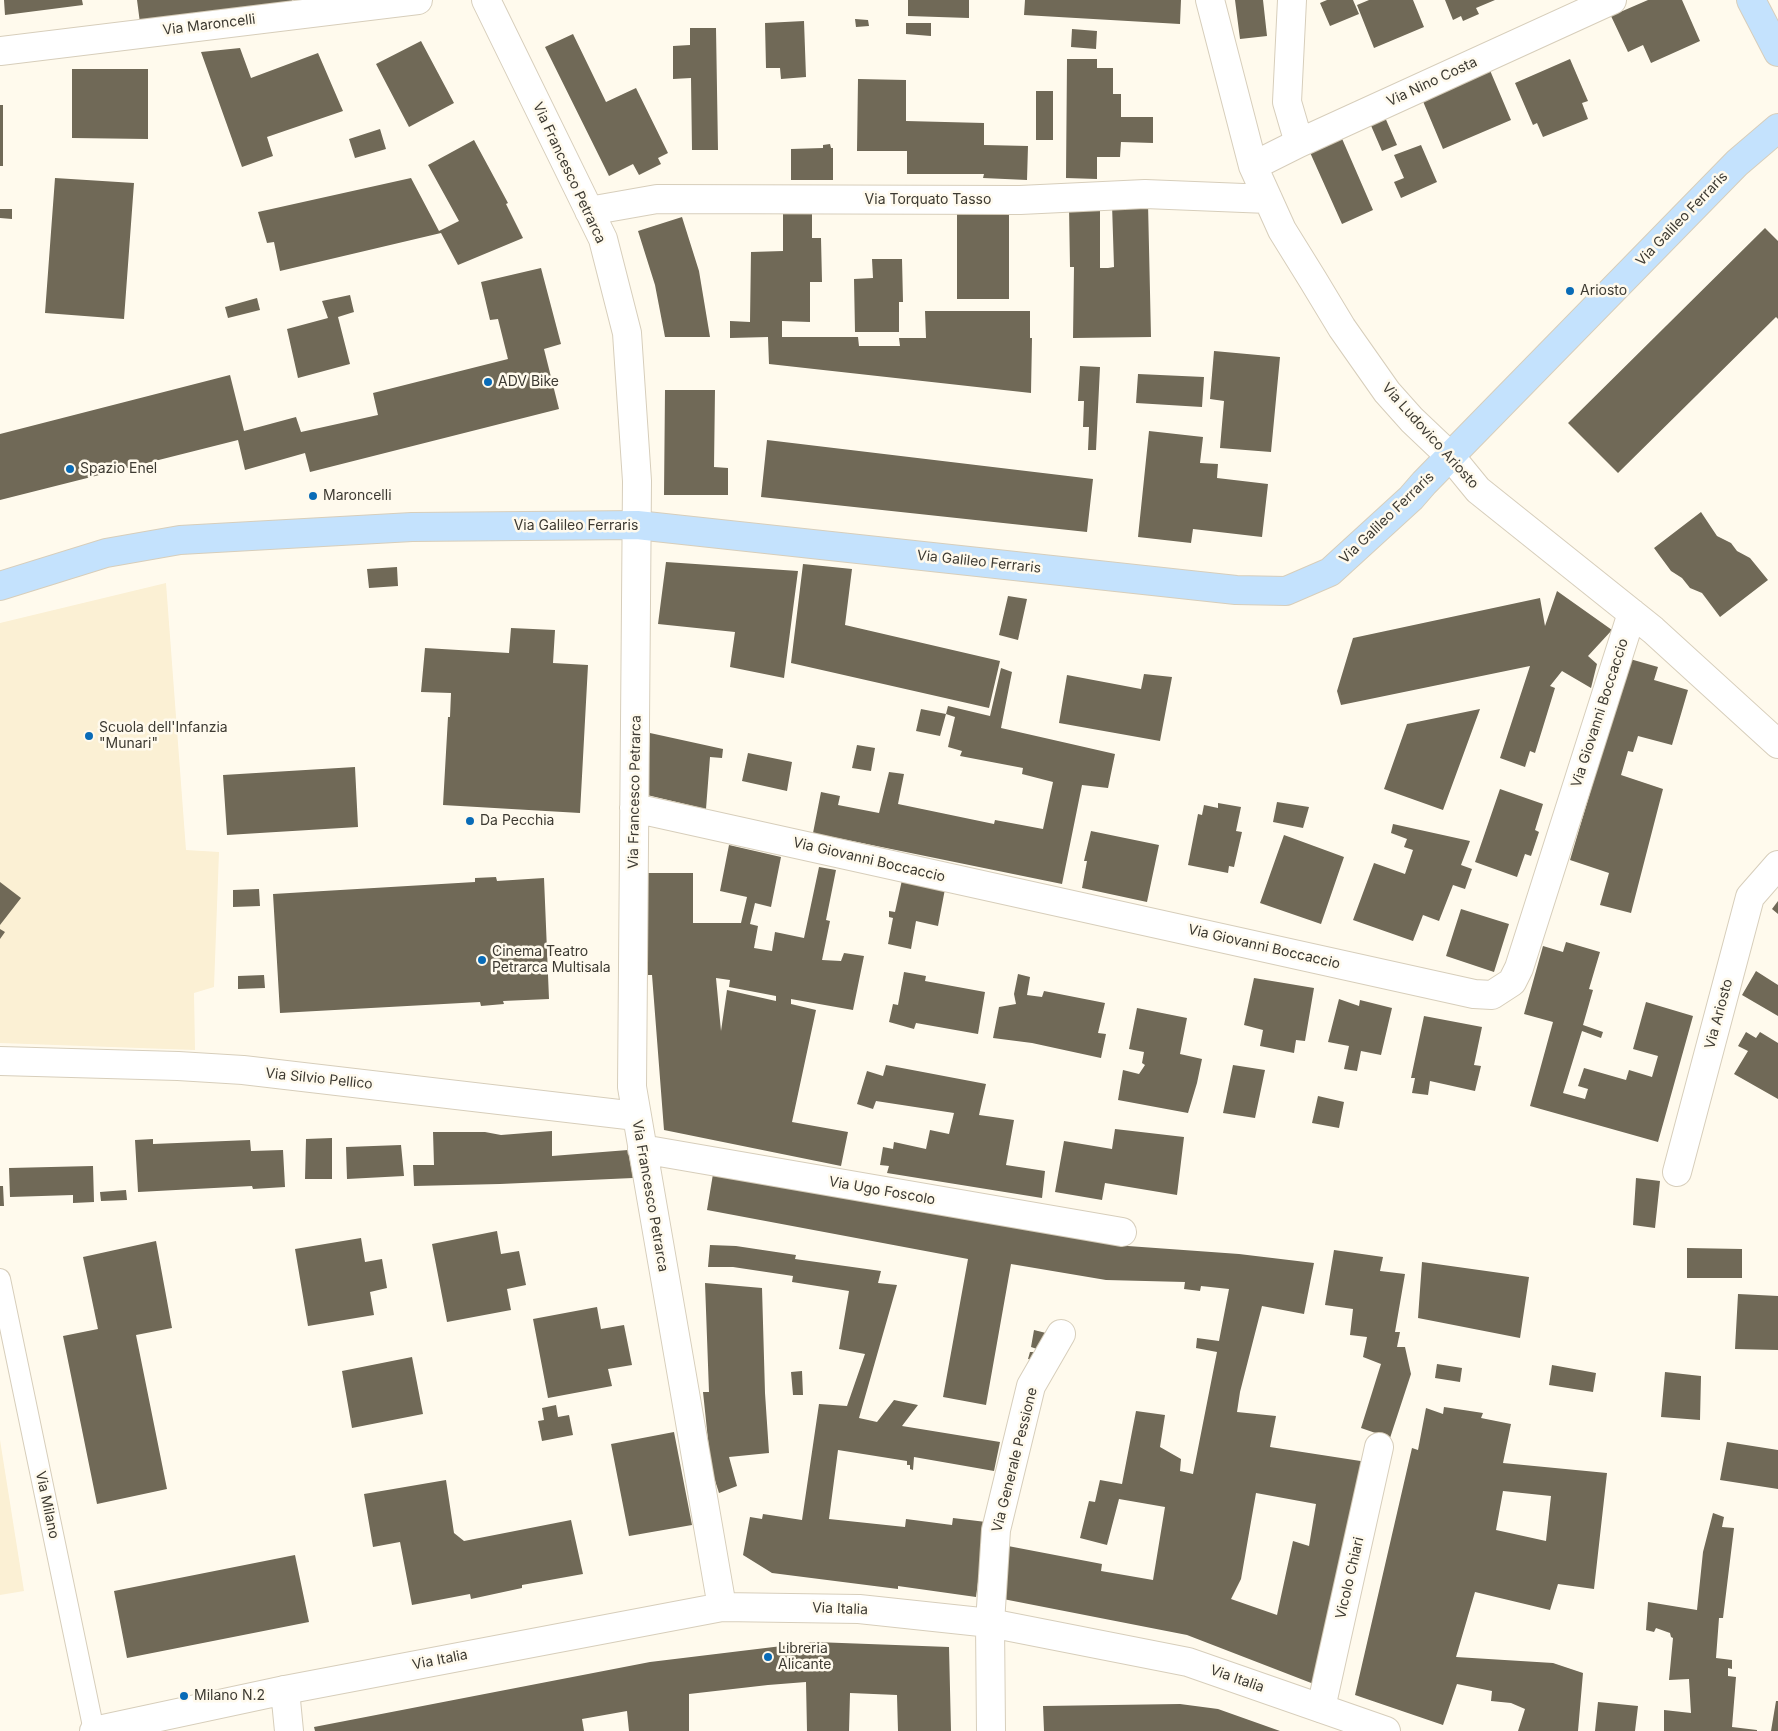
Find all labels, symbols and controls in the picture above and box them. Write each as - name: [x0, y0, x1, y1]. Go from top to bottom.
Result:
- street label: Via Maroncelli: [162, 11, 256, 39]
- street label: Via Nino Costa: [1384, 54, 1480, 110]
- street label: Via Francesco Petrarca: [529, 100, 609, 246]
- street label: Via Galileo Ferraris: [1633, 168, 1731, 270]
- street label: Via Torquato Tasso: [865, 192, 991, 208]
- place label: Ariosto: [1580, 283, 1627, 299]
- marker: Ariosto: [1564, 285, 1576, 297]
- place label: ADV Bike: [498, 374, 559, 390]
- marker: ADV Bike: [482, 376, 494, 388]
- street label: Via Ludovico Ariosto: [1378, 380, 1482, 492]
- place label: Spazio Enel: [80, 461, 157, 477]
- marker: Spazio Enel: [64, 463, 76, 475]
- street label: Via Galileo Ferraris: [1336, 469, 1438, 567]
- place label: Maroncelli: [323, 488, 392, 504]
- marker: Maroncelli: [307, 490, 319, 502]
- street label: Via Galileo Ferraris: [514, 518, 638, 534]
- street label: Via Galileo Ferraris: [916, 547, 1042, 577]
- street label: Via Giovanni Boccaccio: [1568, 636, 1632, 790]
- street label: Via Francesco Petrarca: [625, 715, 645, 869]
- place label: Scuola dell'Infanzia "Munari": [99, 720, 228, 752]
- marker: Scuola dell'Infanzia "Munari": [83, 730, 95, 742]
- place label: Da Pecchia: [480, 813, 554, 829]
- marker: Da Pecchia: [464, 815, 476, 827]
- street label: Via Giovanni Boccaccio: [791, 834, 947, 886]
- street label: Via Giovanni Boccaccio: [1186, 921, 1342, 973]
- place label: Cinema Teatro Petrarca Multisala: [492, 944, 611, 976]
- marker: Cinema Teatro Petrarca Multisala: [476, 954, 488, 966]
- street label: Via Ariosto: [1702, 977, 1736, 1051]
- street label: Via Silvio Pellico: [264, 1065, 374, 1093]
- street label: Via Francesco Petrarca: [628, 1119, 672, 1273]
- street label: Via Ugo Foscolo: [827, 1173, 937, 1209]
- street label: Via Generale Pessione: [989, 1386, 1041, 1534]
- street label: Via Milano: [32, 1470, 62, 1540]
- street label: Vicolo Chiari: [1332, 1535, 1368, 1621]
- street label: Via Italia: [812, 1600, 868, 1618]
- place label: Libreria Alicante: [778, 1641, 831, 1674]
- street label: Via Italia: [411, 1646, 469, 1674]
- marker: Libreria Alicante: [762, 1651, 774, 1663]
- street label: Via Italia: [1208, 1662, 1266, 1696]
- place label: Milano N.2: [194, 1688, 265, 1704]
- marker: Milano N.2: [178, 1690, 190, 1702]

